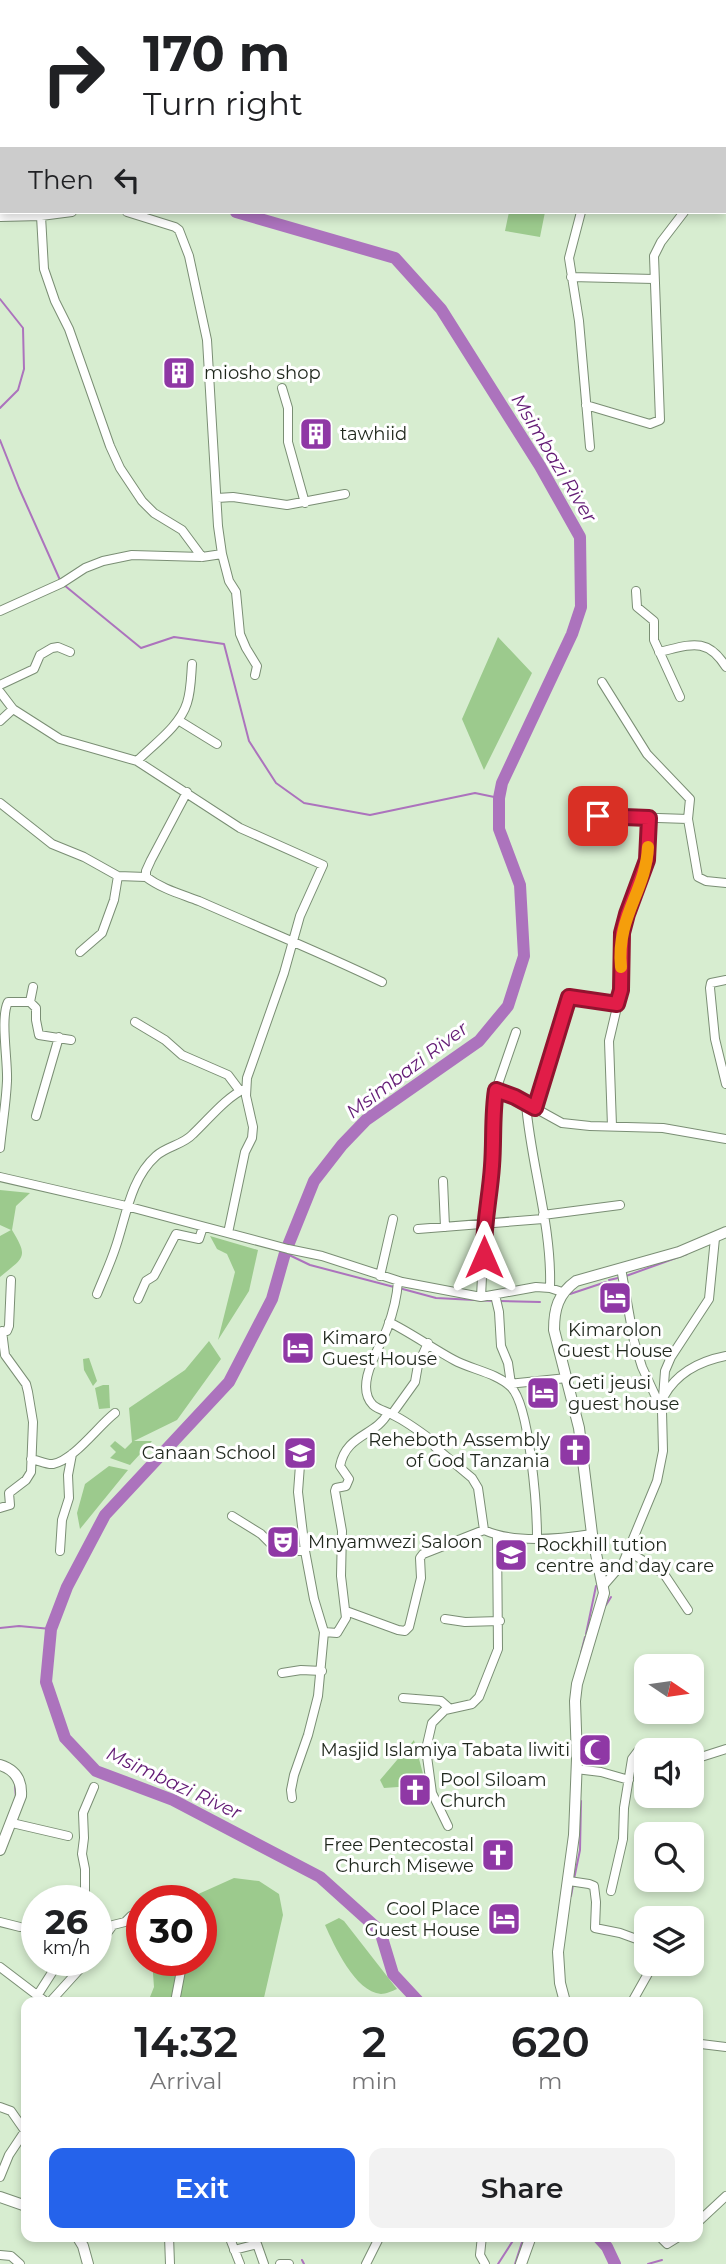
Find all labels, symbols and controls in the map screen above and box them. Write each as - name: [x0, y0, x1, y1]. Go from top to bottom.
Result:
- text: 170 m: [143, 24, 290, 83]
- icon: right: [28, 28, 119, 119]
- text: Turn right: [143, 84, 303, 123]
- icon: left: [108, 161, 146, 199]
- text: Then: [28, 164, 94, 196]
- building icon: miosho shop: [160, 354, 198, 392]
- place label: miosho shop: [204, 362, 321, 384]
- water label: Msimbazi River: [506, 389, 602, 527]
- building icon: tawhiid: [297, 415, 335, 453]
- place label: tawhiid: [340, 423, 407, 445]
- pin: [568, 786, 628, 846]
- icon: arrive: [579, 797, 617, 835]
- water label: Msimbazi River: [342, 1017, 473, 1123]
- position arrow: [447, 1220, 521, 1294]
- hotel icon: Kimarolon Guest House: [596, 1279, 634, 1317]
- place label: Kimarolon Guest House: [557, 1319, 673, 1362]
- place label: Kimaro Guest House: [322, 1327, 437, 1370]
- hotel icon: Kimaro Guest House: [279, 1329, 317, 1367]
- place label: Geti jeusi guest house: [568, 1372, 679, 1415]
- hotel icon: Geti jeusi guest house: [524, 1374, 562, 1412]
- place label: Reheboth Assembly of God Tanzania: [368, 1429, 550, 1472]
- church icon: Reheboth Assembly of God Tanzania: [556, 1431, 594, 1469]
- school or university icon: Canaan School: [281, 1434, 319, 1472]
- place label: Canaan School: [142, 1442, 276, 1464]
- theatre icon: Mnyamwezi Saloon: [264, 1523, 302, 1561]
- place label: Mnyamwezi Saloon: [308, 1531, 482, 1553]
- place label: Rockhill tution centre and day care: [536, 1534, 714, 1577]
- school or university icon: Rockhill tution centre and day care: [492, 1536, 530, 1574]
- north arrow: [634, 1654, 704, 1724]
- map controls: [634, 1654, 704, 1976]
- mosque icon: Masjid Islamiya Tabata liwiti: [576, 1731, 614, 1769]
- button: sound: [634, 1738, 704, 1808]
- place label: Masjid Islamiya Tabata liwiti: [321, 1739, 570, 1761]
- water label: Msimbazi River: [103, 1742, 245, 1824]
- place label: Pool Siloam Church: [440, 1769, 547, 1812]
- church icon: Pool Siloam Church: [396, 1771, 434, 1809]
- button: search: [634, 1822, 704, 1892]
- place label: Free Pentecostal Church Misewe: [323, 1834, 474, 1877]
- church icon: Free Pentecostal Church Misewe: [479, 1836, 517, 1874]
- speed limit sign: 30: [126, 1885, 217, 1976]
- place label: Cool Place Guest House: [365, 1898, 480, 1941]
- text: 26: [45, 1900, 88, 1943]
- hotel icon: Cool Place Guest House: [485, 1900, 523, 1938]
- button: layers: [634, 1906, 704, 1976]
- text: km/h: [42, 1937, 91, 1959]
- text: 14:32: [134, 2016, 238, 2068]
- text: 2: [362, 2016, 387, 2068]
- text: 620: [511, 2016, 590, 2068]
- text: Arrival: [150, 2067, 222, 2095]
- text: min: [351, 2067, 397, 2095]
- text: m: [538, 2067, 562, 2095]
- button: Exit: [49, 2148, 355, 2228]
- button: Share: [369, 2148, 675, 2228]

